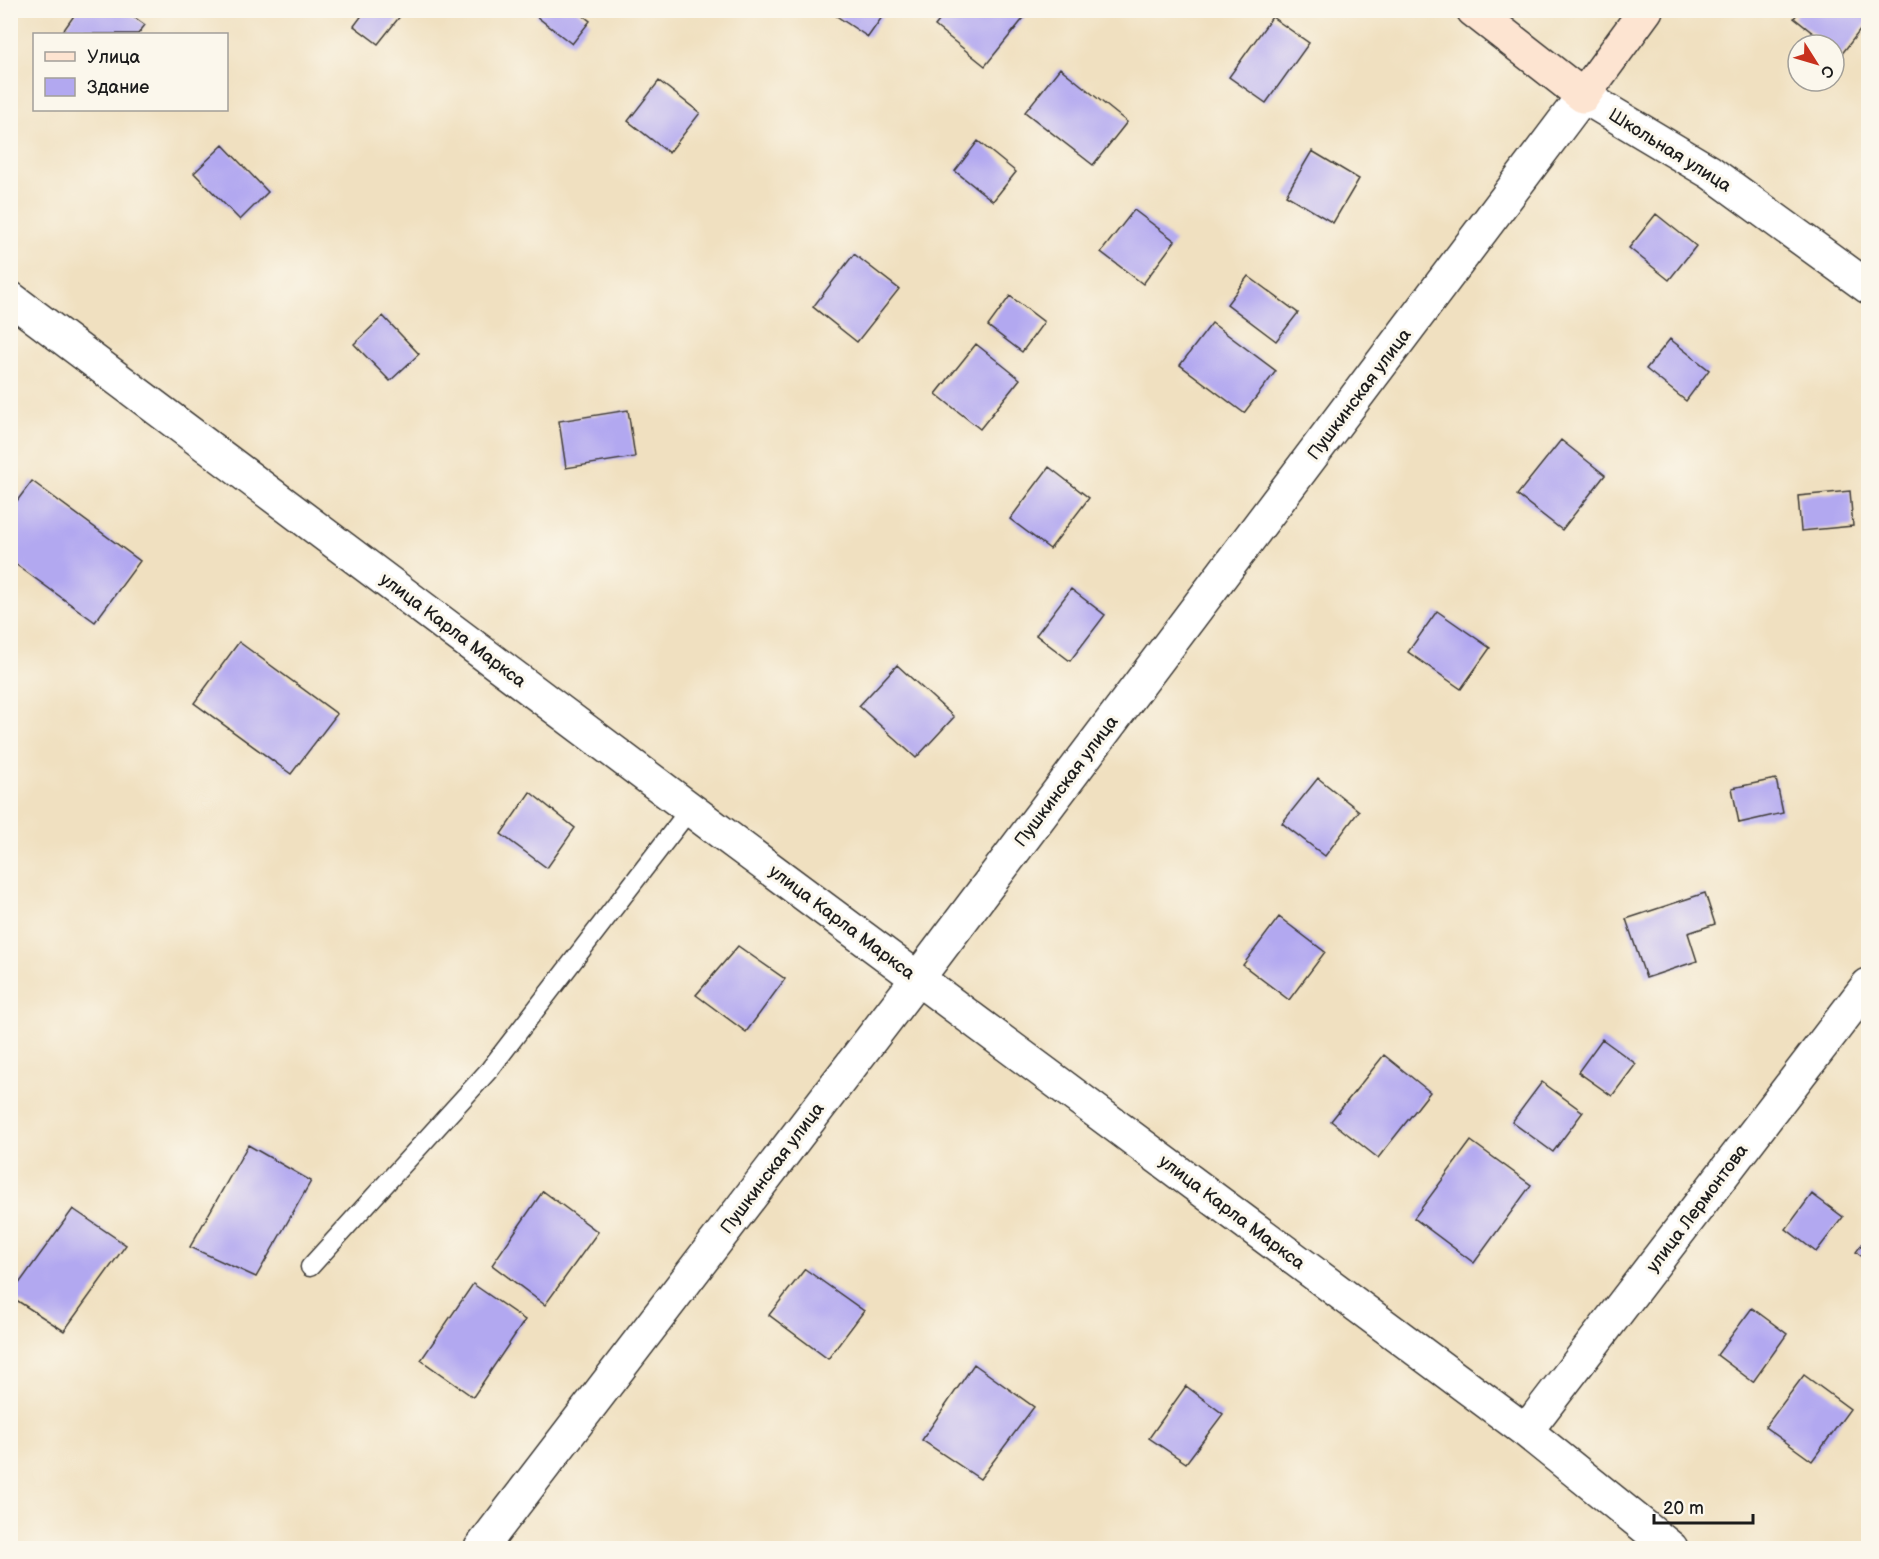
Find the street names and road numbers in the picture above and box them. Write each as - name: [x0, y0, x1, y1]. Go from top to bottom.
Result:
- street label: Школьная улица: [1605, 104, 1735, 197]
- street label: Пушкинская улица: [1303, 324, 1416, 464]
- street label: улица Карла Маркса: [376, 569, 530, 692]
- street label: Пушкинская улица: [1010, 711, 1123, 851]
- street label: улица Карла Маркса: [765, 861, 919, 984]
- street label: Пушкинская улица: [716, 1098, 829, 1238]
- street label: улица Лермонтова: [1642, 1140, 1753, 1277]
- street label: улица Карла Маркса: [1155, 1151, 1309, 1274]

